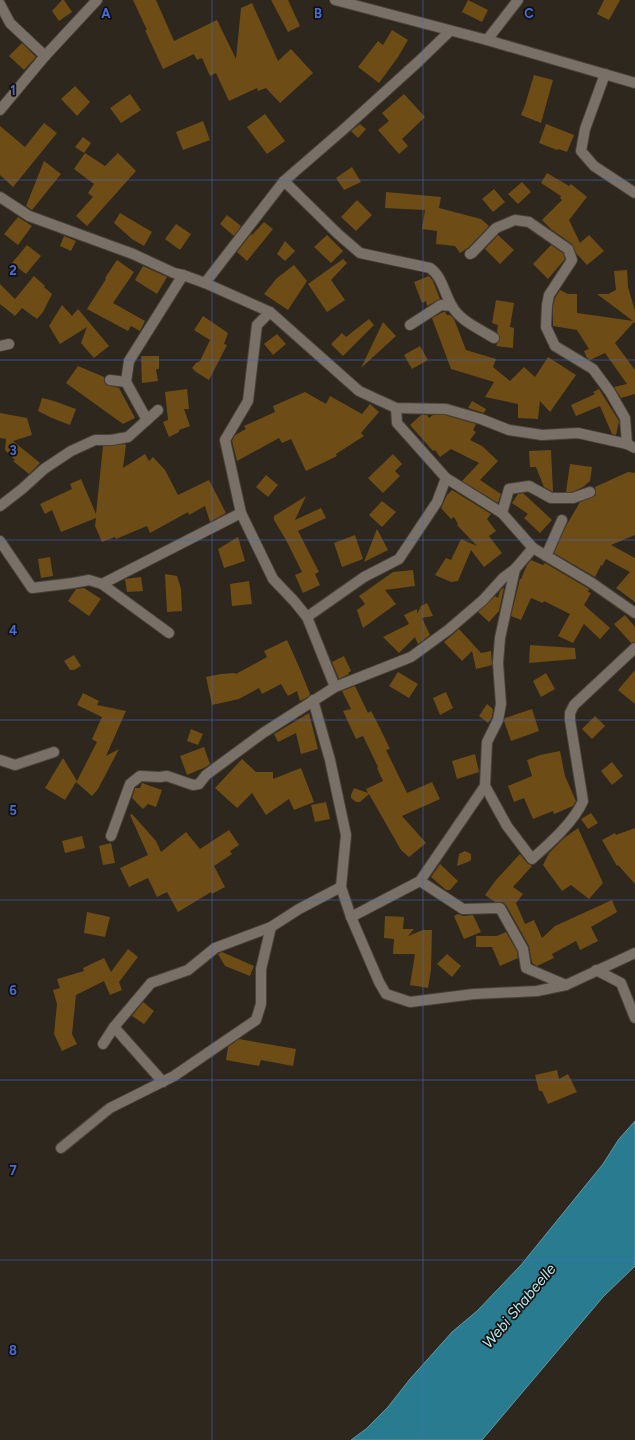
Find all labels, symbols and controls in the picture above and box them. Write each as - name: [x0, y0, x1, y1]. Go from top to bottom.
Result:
- text: A: [101, 6, 111, 21]
- text: B: [314, 6, 322, 21]
- text: C: [524, 6, 534, 21]
- text: 1: [10, 83, 16, 98]
- text: 2: [9, 263, 17, 278]
- text: 3: [9, 443, 17, 458]
- text: 4: [9, 623, 17, 638]
- text: 5: [9, 803, 17, 818]
- text: 6: [9, 983, 17, 998]
- text: 7: [9, 1163, 17, 1178]
- water label: Webi Shabeelle: [479, 1260, 559, 1352]
- text: 8: [9, 1343, 17, 1358]

